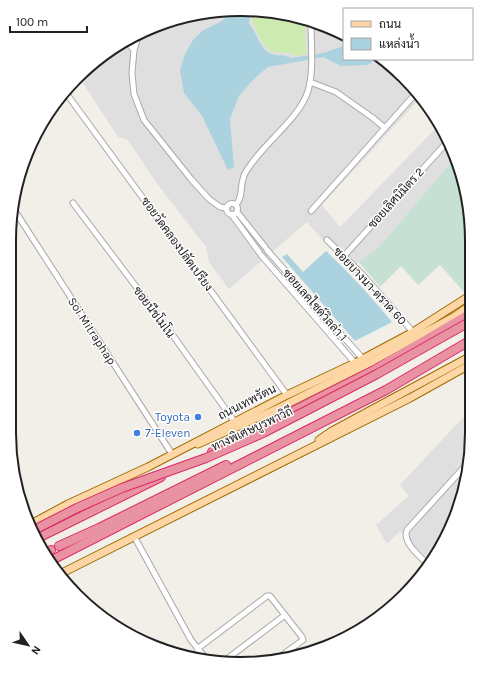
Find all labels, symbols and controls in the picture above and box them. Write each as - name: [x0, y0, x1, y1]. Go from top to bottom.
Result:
- scale bar: [10, 8, 87, 34]
- legend: [343, 8, 473, 60]
- text: 100 m: [16, 15, 48, 29]
- text: ถนน: [379, 17, 402, 31]
- text: แหล่งน้ำ: [379, 33, 419, 51]
- street label: ซอยเลิศนิมิตร 2: [365, 165, 427, 231]
- street label: ซอยวัดคลองปลัดเปรียง: [138, 194, 217, 294]
- street label: ซอยบางนา-ตราด 60: [331, 244, 409, 328]
- street label: ซอยเลคไซด์วิลล่า 1: [280, 265, 351, 344]
- street label: ซอยนีชโมโน: [130, 283, 179, 341]
- street label: Soi Mitraphap: [65, 295, 119, 367]
- street label: ถนนเทพรัตน: [216, 381, 279, 423]
- street label: ทางพิเศษบูรพาวิถี: [209, 403, 295, 455]
- place label: Toyota: [155, 410, 190, 424]
- marker: Toyota: [193, 412, 203, 422]
- place label: 7-Eleven: [145, 426, 191, 440]
- marker: 7-Eleven: [132, 428, 142, 438]
- north arrow: [8, 625, 48, 665]
- text: N: [28, 643, 43, 657]

